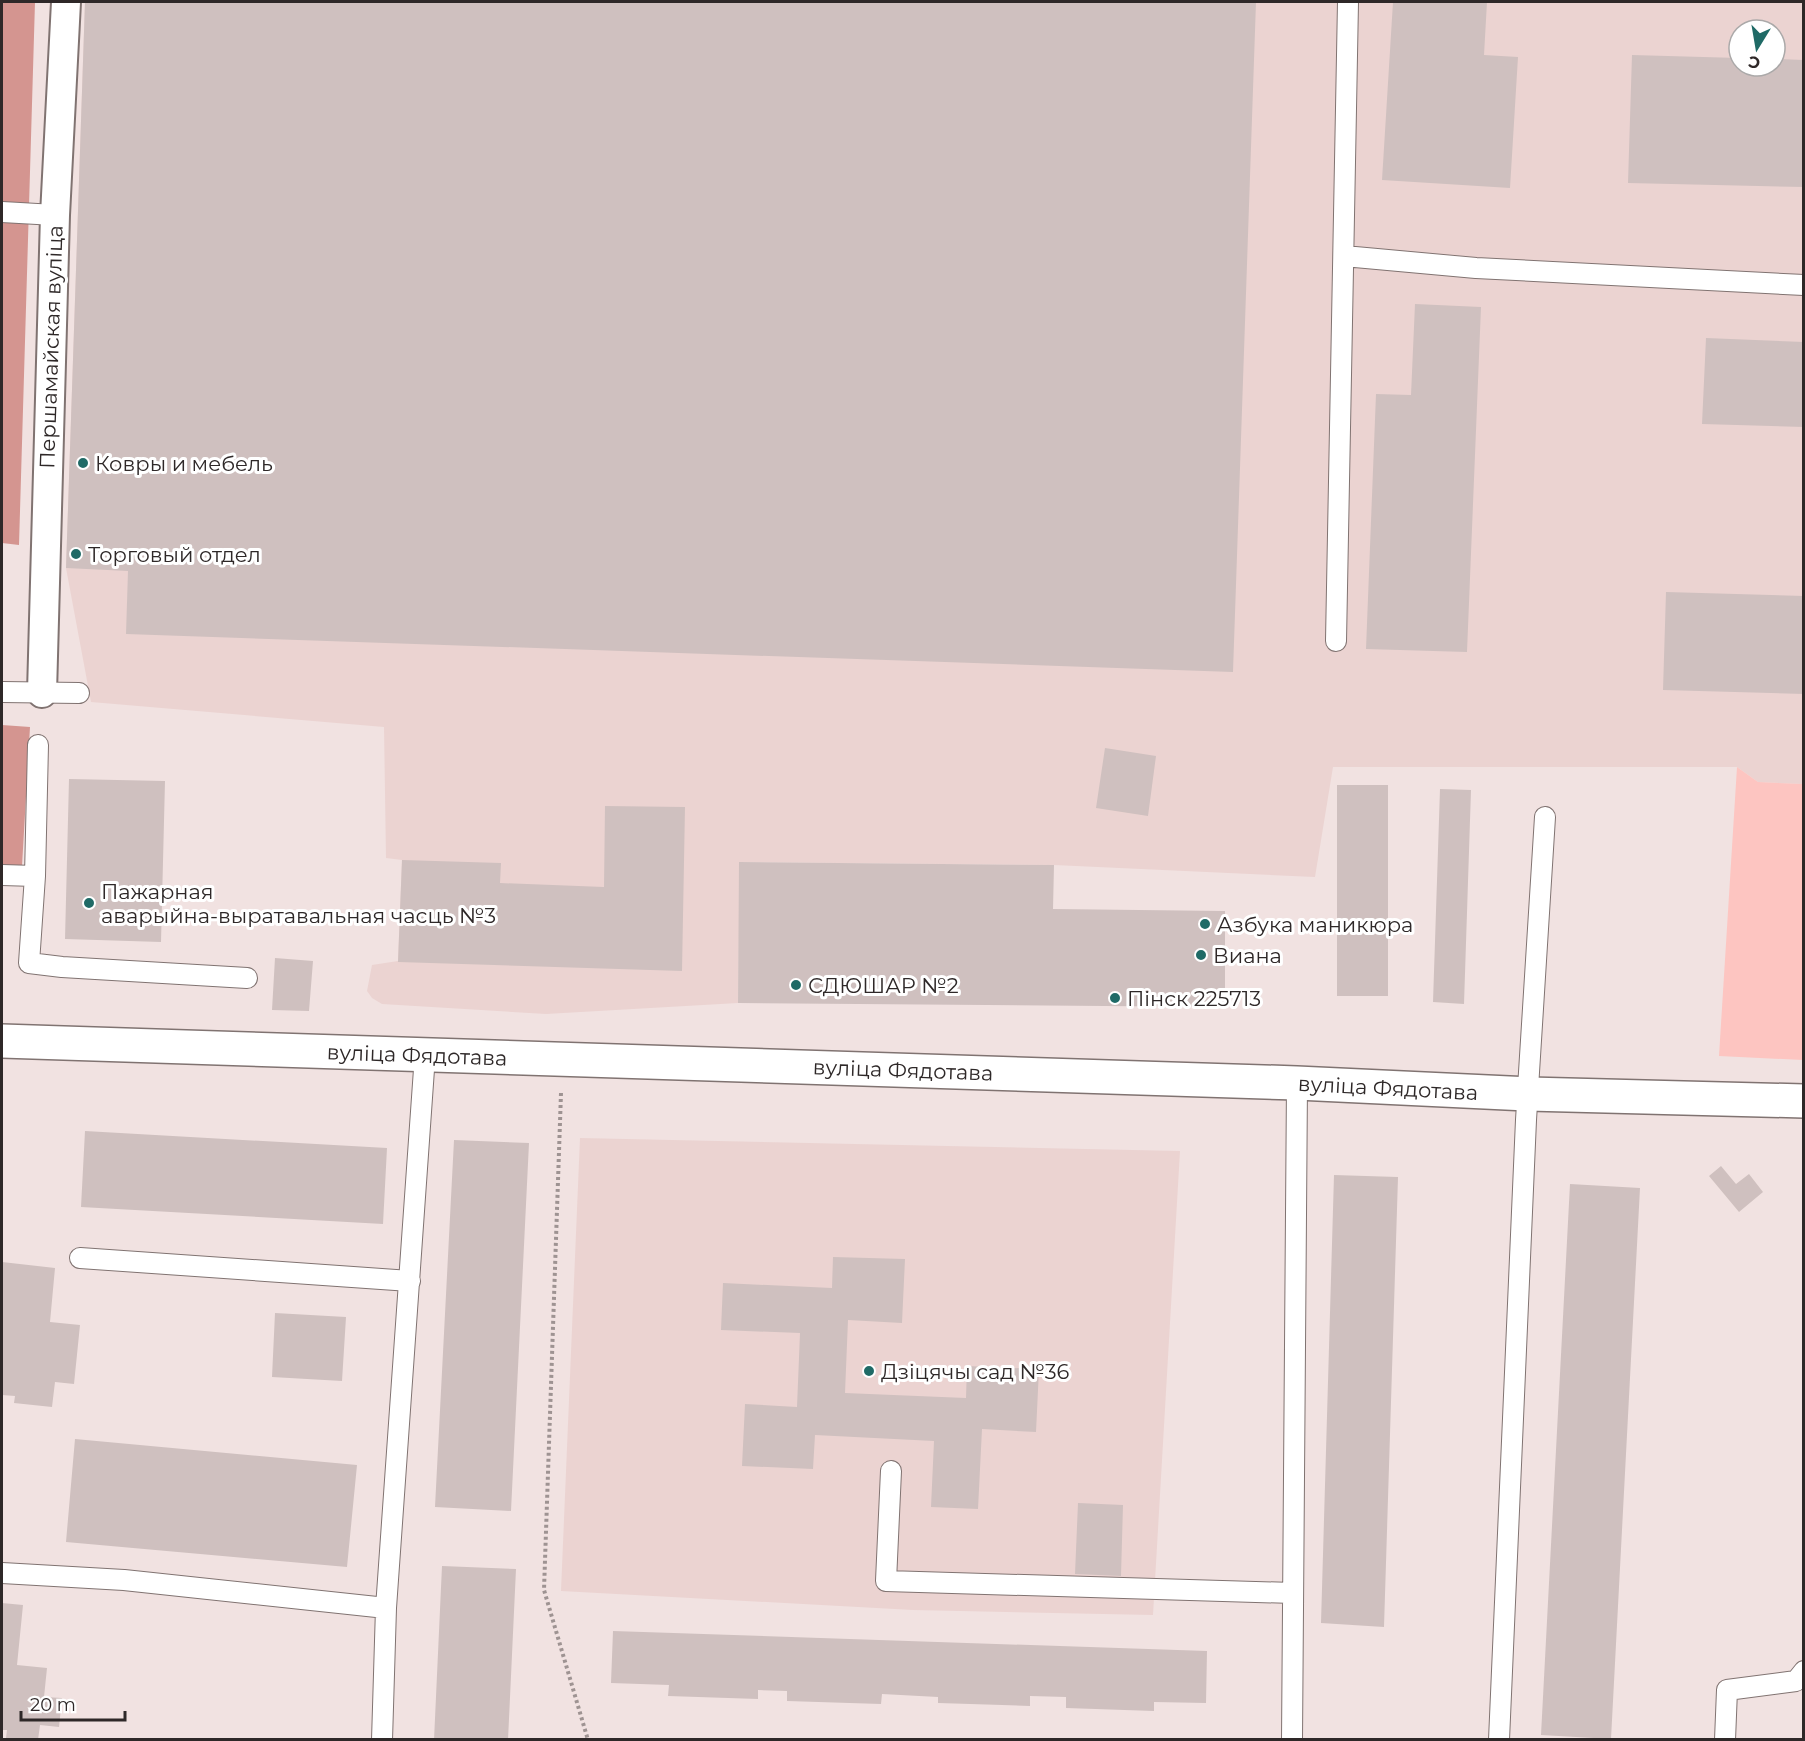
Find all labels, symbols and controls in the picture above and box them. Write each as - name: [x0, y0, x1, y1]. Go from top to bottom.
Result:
- north arrow: [1727, 18, 1787, 78]
- text: С: [1746, 52, 1762, 73]
- street label: Першамайская вуліца: [34, 225, 68, 469]
- place label: Ковры и мебель: [95, 451, 273, 476]
- marker: Ковры и мебель: [76, 456, 90, 470]
- place label: Торговый отдел: [88, 542, 261, 567]
- marker: Торговый отдел: [69, 547, 83, 561]
- place label: Пажарная аварыйна-выратавальная часць №3: [101, 879, 496, 928]
- marker: Пажарная аварыйна-выратавальная часць №3: [82, 896, 96, 910]
- place label: Азбука маникюра: [1217, 912, 1413, 937]
- marker: Азбука маникюра: [1198, 917, 1212, 931]
- place label: Виана: [1213, 943, 1282, 968]
- marker: Виана: [1194, 948, 1208, 962]
- place label: СДЮШАР №2: [808, 973, 959, 998]
- marker: СДЮШАР №2: [789, 978, 803, 992]
- place label: Пінск 225713: [1127, 986, 1261, 1011]
- marker: Пінск 225713: [1108, 991, 1122, 1005]
- street label: вуліца Фядотава: [326, 1039, 508, 1071]
- street label: вуліца Фядотава: [812, 1054, 994, 1086]
- street label: вуліца Фядотава: [1297, 1071, 1479, 1105]
- place label: Дзіцячы сад №36: [881, 1359, 1070, 1384]
- marker: Дзіцячы сад №36: [862, 1364, 876, 1378]
- scale bar: [21, 1684, 124, 1722]
- text: 20 m: [30, 1694, 76, 1716]

